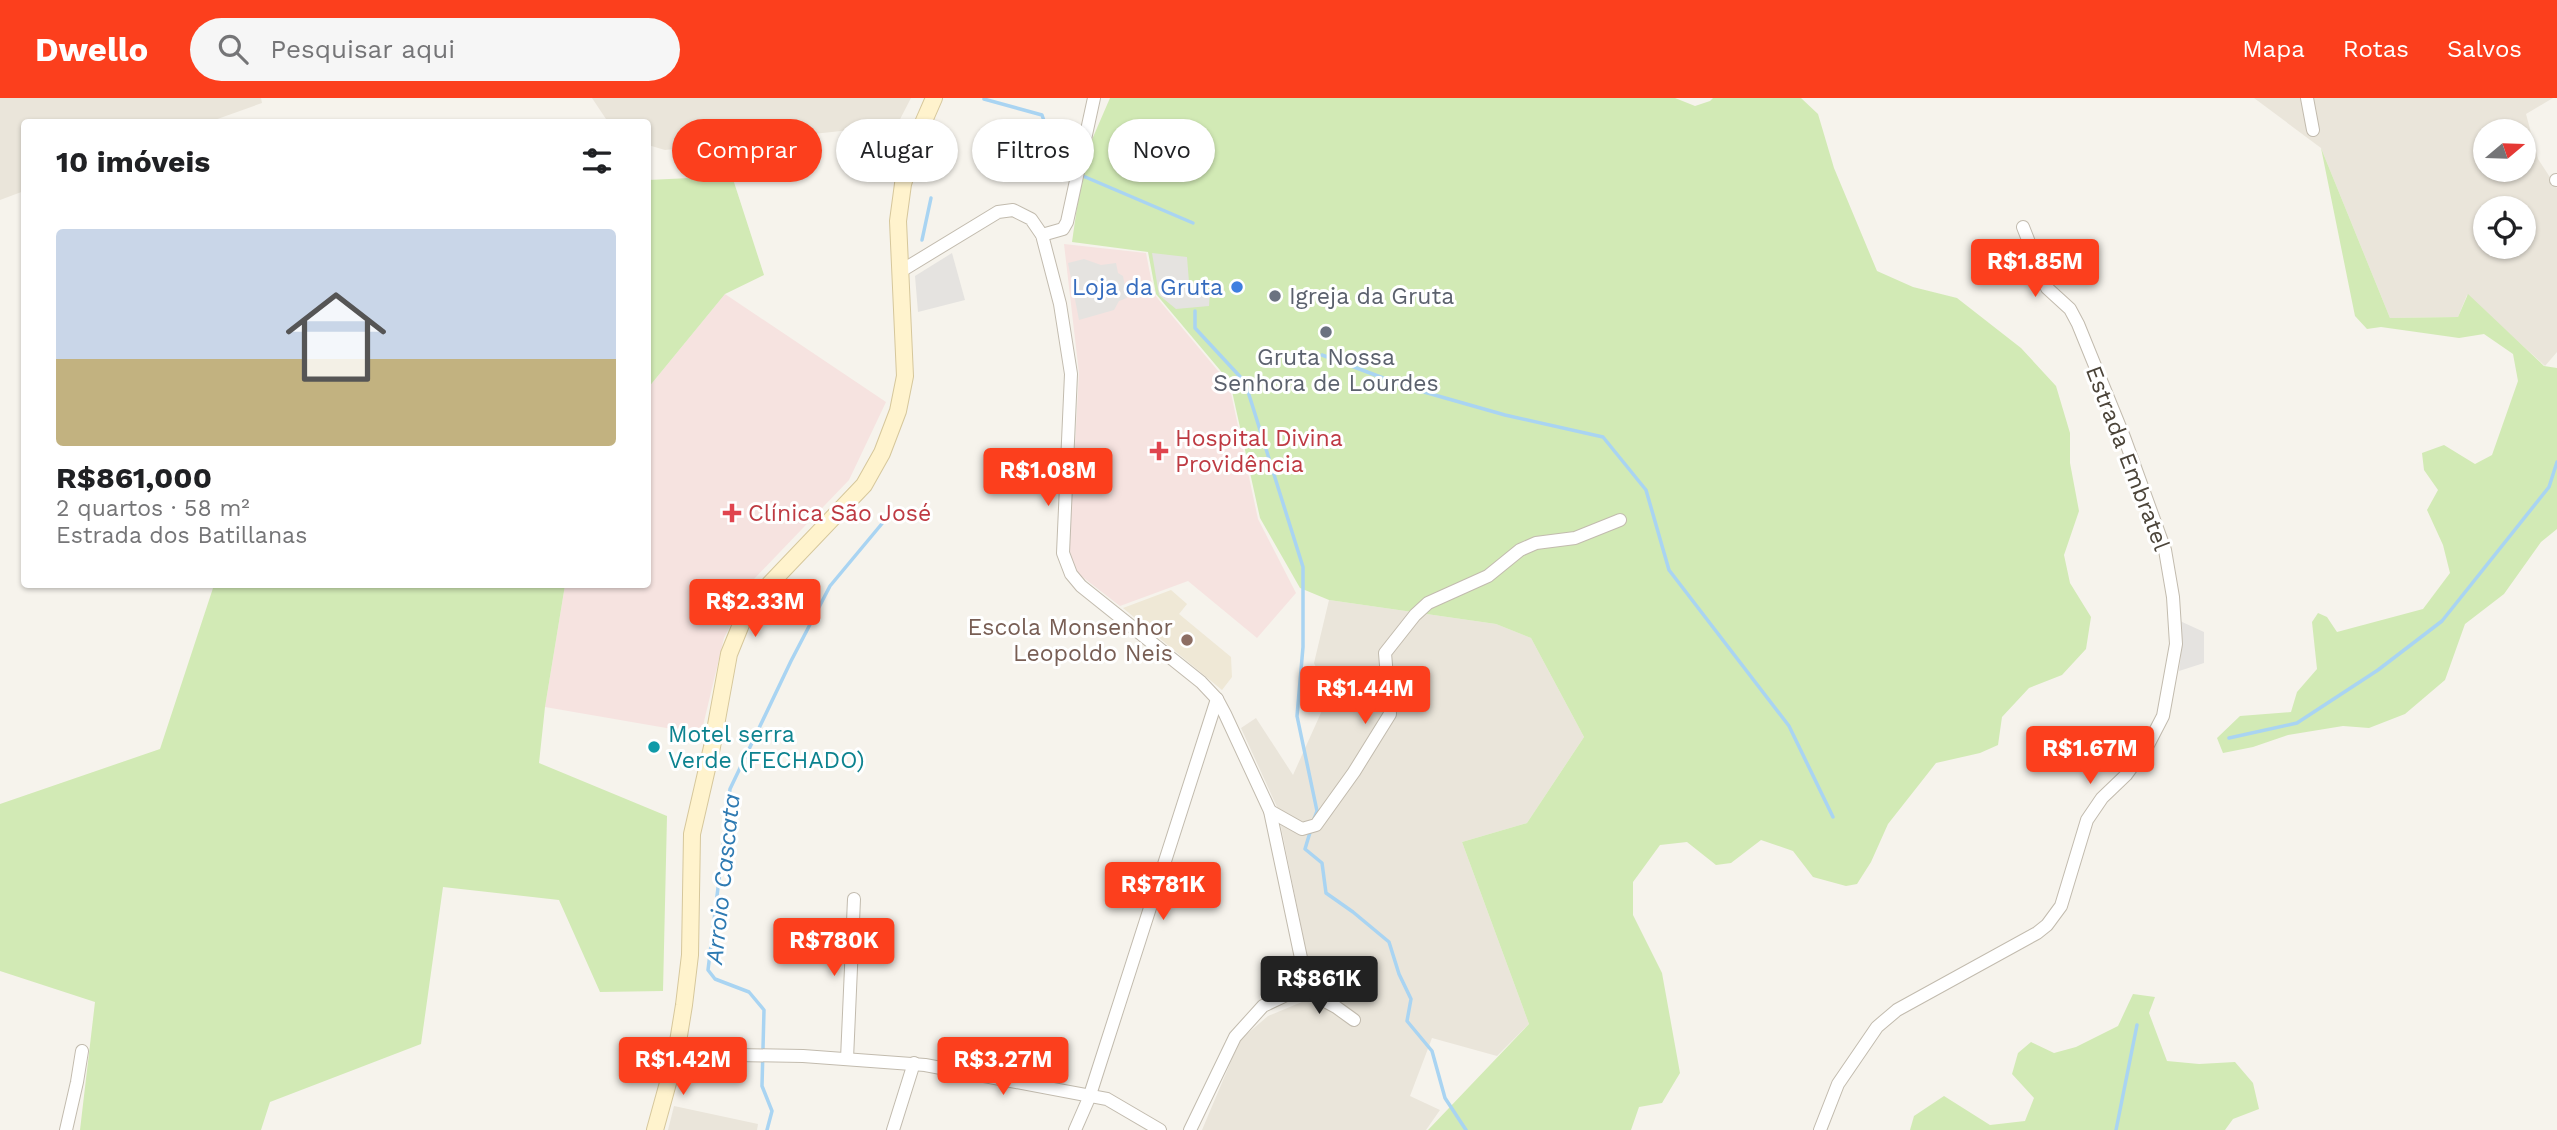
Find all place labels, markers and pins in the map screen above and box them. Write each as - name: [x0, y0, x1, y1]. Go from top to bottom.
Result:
- pin: R$1.85M: [1970, 240, 2100, 299]
- place label: Loja da Gruta: [1072, 274, 1223, 301]
- marker: Loja da Gruta: [1229, 279, 1245, 295]
- place label: Igreja da Gruta: [1289, 283, 1454, 310]
- marker: Igreja da Gruta: [1267, 288, 1283, 304]
- marker: Gruta Nossa Senhora de Lourdes: [1318, 324, 1334, 340]
- place label: Gruta Nossa Senhora de Lourdes: [1213, 344, 1439, 397]
- place label: Hospital Divina Providência: [1175, 425, 1343, 478]
- marker: Hospital Divina Providência: [1149, 441, 1169, 461]
- pin: R$1.08M: [983, 448, 1113, 508]
- place label: Clínica São José: [748, 500, 931, 527]
- marker: Clínica São José: [722, 503, 742, 523]
- pin: R$2.33M: [690, 580, 820, 639]
- place label: Escola Monsenhor Leopoldo Neis: [968, 614, 1173, 667]
- marker: Escola Monsenhor Leopoldo Neis: [1179, 632, 1195, 648]
- pin: R$1.44M: [1300, 666, 1430, 726]
- place label: Motel serra Verde (FECHADO): [668, 721, 865, 774]
- pin: R$1.67M: [2025, 726, 2155, 786]
- marker: Motel serra Verde (FECHADO): [646, 739, 662, 755]
- pin: R$781K: [1106, 862, 1220, 922]
- pin: R$780K: [777, 918, 891, 978]
- pin: R$861K: [1262, 956, 1376, 1016]
- pin: R$1.42M: [618, 1038, 748, 1097]
- pin: R$3.27M: [938, 1038, 1068, 1097]

